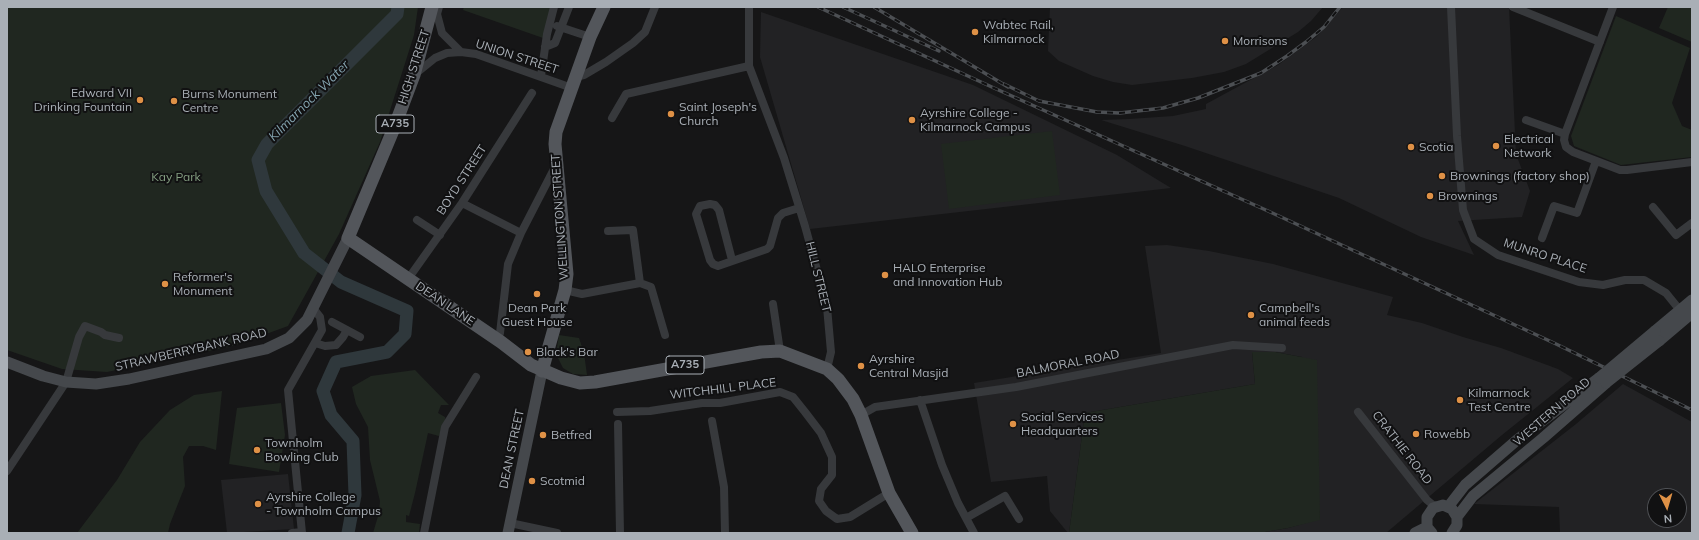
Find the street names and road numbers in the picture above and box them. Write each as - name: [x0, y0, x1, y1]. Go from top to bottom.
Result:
- street label: HIGH STREET: [395, 28, 433, 106]
- street label: UNION STREET: [474, 37, 560, 77]
- road number: A735: [376, 115, 414, 133]
- street label: BOYD STREET: [434, 142, 490, 218]
- street label: WELLINGTON STREET: [548, 153, 572, 281]
- street label: MUNRO PLACE: [1502, 236, 1588, 276]
- street label: HILL STREET: [802, 240, 834, 314]
- street label: DEAN LANE: [413, 279, 477, 329]
- street label: STRAWBERRYBANK ROAD: [114, 326, 268, 374]
- street label: BALMORAL ROAD: [1015, 347, 1121, 381]
- road number: A735: [666, 356, 704, 374]
- street label: WITCHHILL PLACE: [669, 375, 777, 403]
- street label: WESTERN ROAD: [1511, 375, 1593, 449]
- street label: DEAN STREET: [497, 408, 527, 490]
- street label: CRATHIE ROAD: [1369, 408, 1435, 488]

